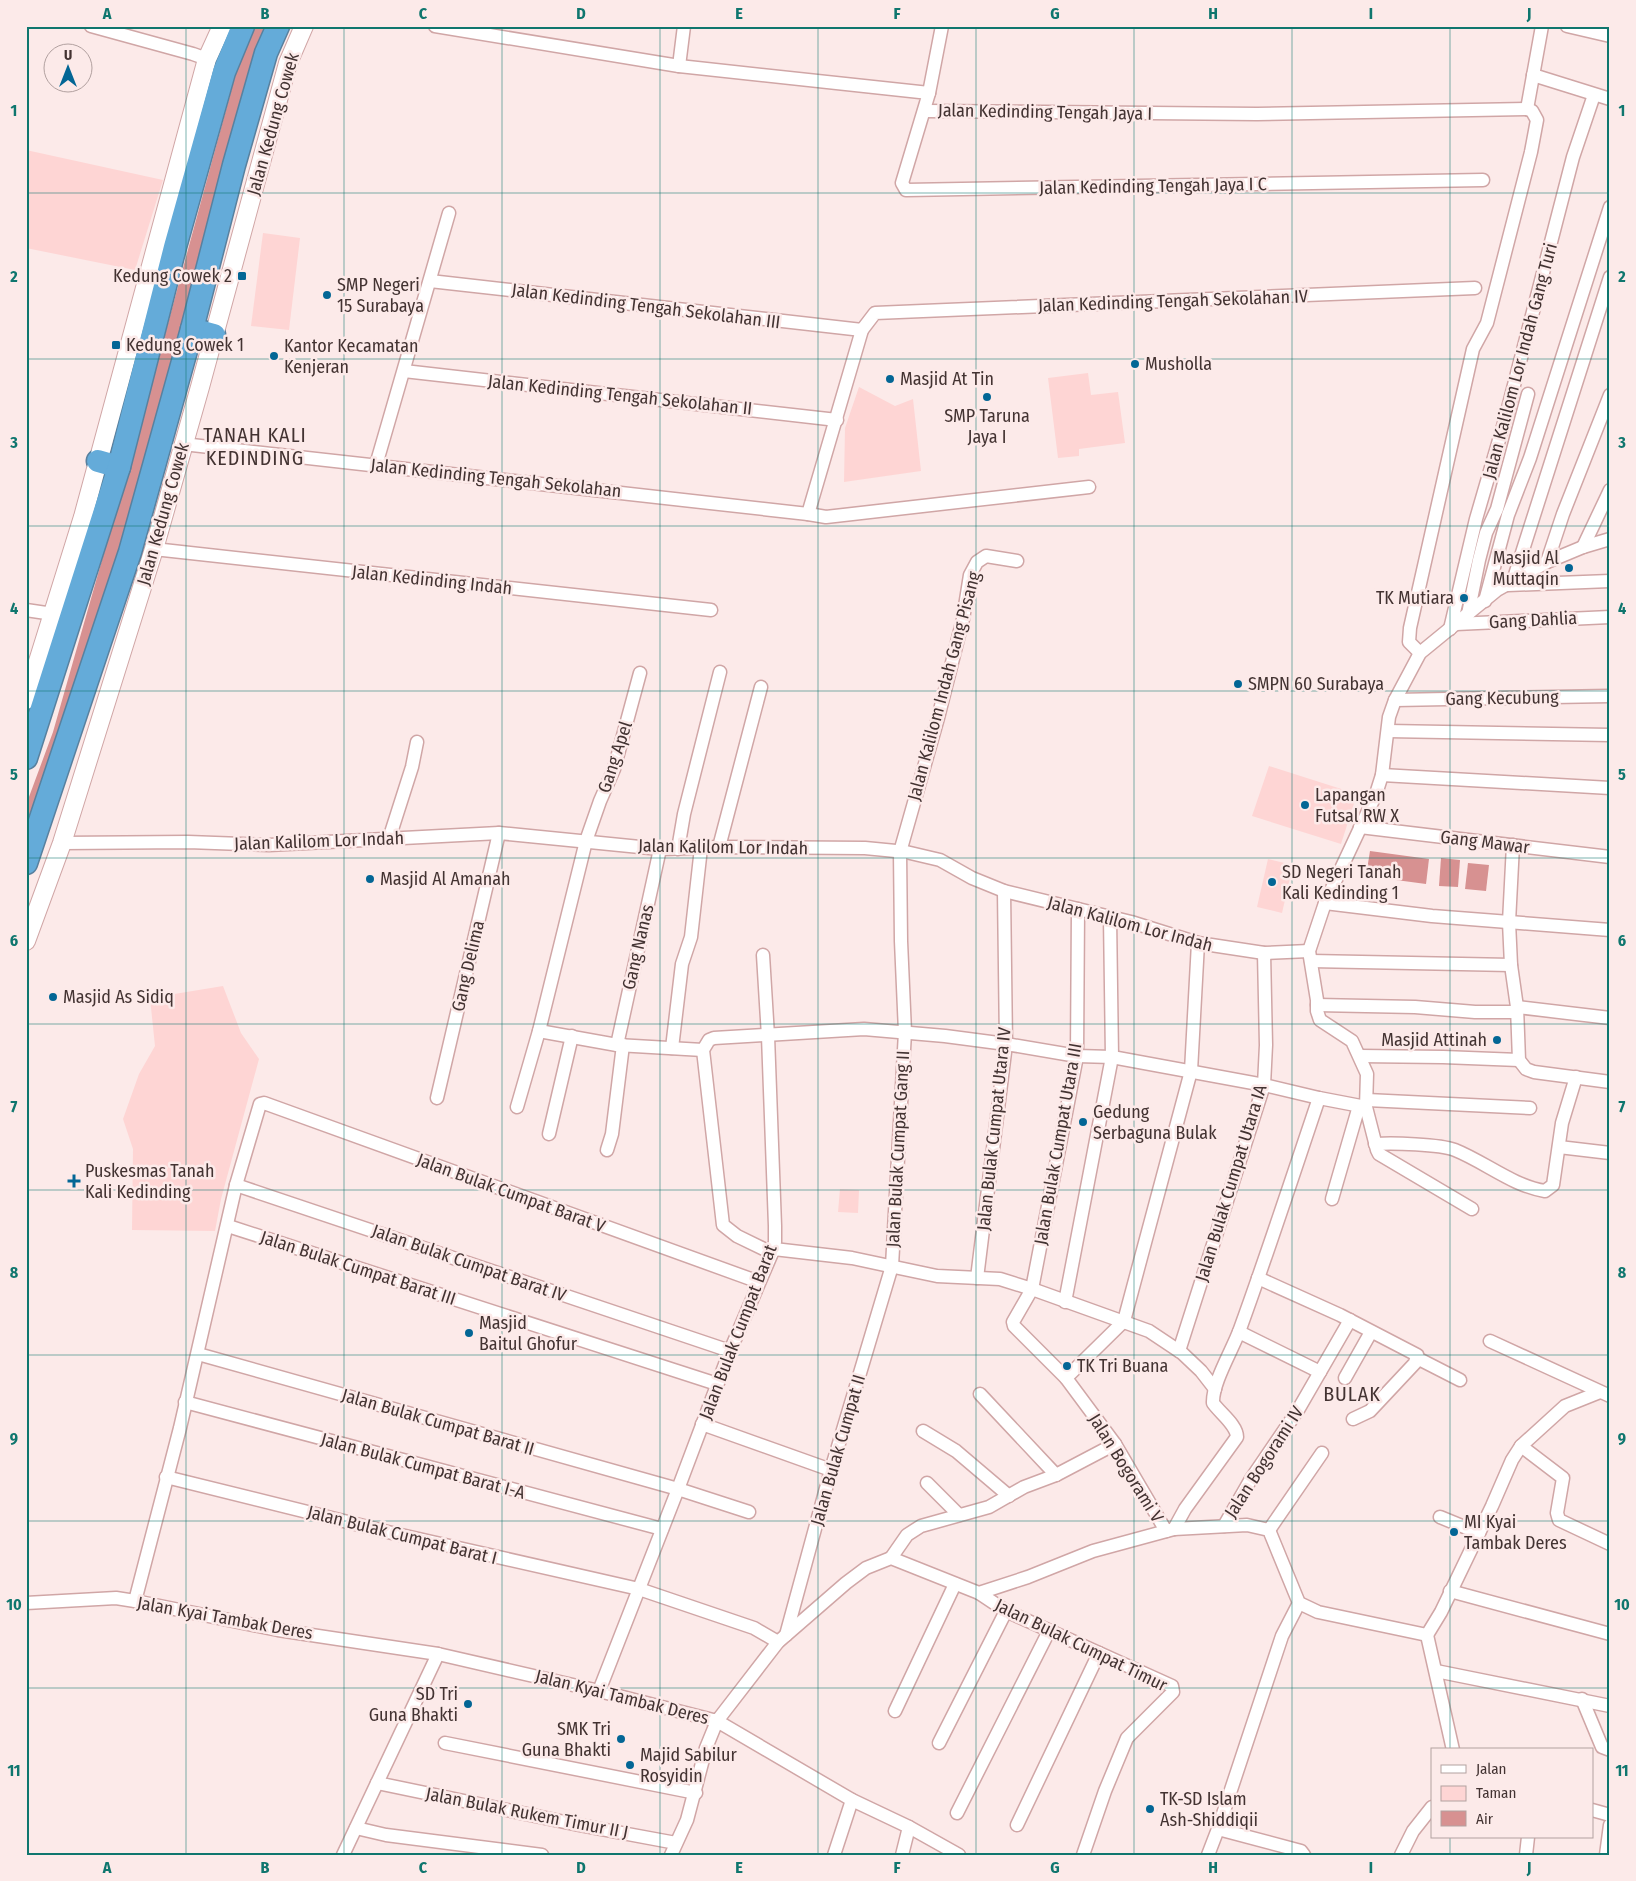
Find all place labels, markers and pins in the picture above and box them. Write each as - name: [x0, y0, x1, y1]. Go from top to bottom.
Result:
- place label: Kedung Cowek 2: [113, 265, 232, 287]
- marker: Kedung Cowek 2: [236, 270, 248, 282]
- place label: SMP Negeri 15 Surabaya: [337, 274, 424, 317]
- marker: SMP Negeri 15 Surabaya: [321, 289, 333, 301]
- place label: Kedung Cowek 1: [126, 334, 244, 356]
- place label: Kantor Kecamatan Kenjeran: [284, 335, 419, 378]
- marker: Kedung Cowek 1: [110, 339, 122, 351]
- marker: Kantor Kecamatan Kenjeran: [268, 350, 280, 362]
- place label: Musholla: [1145, 353, 1212, 375]
- marker: Musholla: [1129, 358, 1141, 370]
- place label: Masjid At Tin: [900, 368, 994, 390]
- marker: Masjid At Tin: [884, 373, 896, 385]
- marker: SMP Taruna Jaya I: [981, 391, 993, 403]
- place label: SMP Taruna Jaya I: [944, 405, 1030, 448]
- place label: Masjid Al Muttaqin: [1493, 547, 1559, 590]
- marker: Masjid Al Muttaqin: [1563, 562, 1575, 574]
- place label: TK Mutiara: [1376, 587, 1454, 609]
- marker: TK Mutiara: [1458, 592, 1470, 604]
- place label: SMPN 60 Surabaya: [1248, 673, 1384, 695]
- marker: SMPN 60 Surabaya: [1232, 678, 1244, 690]
- place label: Lapangan Futsal RW X: [1315, 784, 1399, 827]
- marker: Lapangan Futsal RW X: [1299, 799, 1311, 811]
- place label: SD Negeri Tanah Kali Kedinding 1: [1282, 861, 1402, 904]
- place label: Masjid Al Amanah: [380, 868, 511, 890]
- marker: Masjid Al Amanah: [364, 873, 376, 885]
- marker: SD Negeri Tanah Kali Kedinding 1: [1266, 876, 1278, 888]
- place label: Masjid As Sidiq: [63, 986, 174, 1008]
- marker: Masjid As Sidiq: [47, 991, 59, 1003]
- place label: Masjid Attinah: [1381, 1029, 1487, 1051]
- marker: Masjid Attinah: [1491, 1034, 1503, 1046]
- place label: Gedung Serbaguna Bulak: [1093, 1101, 1217, 1144]
- marker: Gedung Serbaguna Bulak: [1077, 1116, 1089, 1128]
- place label: Puskesmas Tanah Kali Kedinding: [85, 1160, 214, 1203]
- marker: Puskesmas Tanah Kali Kedinding: [67, 1174, 81, 1188]
- place label: Masjid Baitul Ghofur: [479, 1312, 578, 1355]
- marker: Masjid Baitul Ghofur: [463, 1327, 475, 1339]
- place label: TK Tri Buana: [1077, 1355, 1168, 1377]
- marker: TK Tri Buana: [1061, 1360, 1073, 1372]
- place label: MI Kyai Tambak Deres: [1464, 1511, 1567, 1554]
- marker: MI Kyai Tambak Deres: [1448, 1526, 1460, 1538]
- place label: SD Tri Guna Bhakti: [369, 1683, 458, 1726]
- marker: SD Tri Guna Bhakti: [462, 1698, 474, 1710]
- place label: SMK Tri Guna Bhakti: [522, 1718, 611, 1761]
- marker: SMK Tri Guna Bhakti: [615, 1733, 627, 1745]
- place label: Majid Sabilur Rosyidin: [640, 1744, 737, 1787]
- marker: Majid Sabilur Rosyidin: [624, 1759, 636, 1771]
- place label: TK-SD Islam Ash-Shiddiqii: [1160, 1788, 1258, 1831]
- marker: TK-SD Islam Ash-Shiddiqii: [1144, 1803, 1156, 1815]

